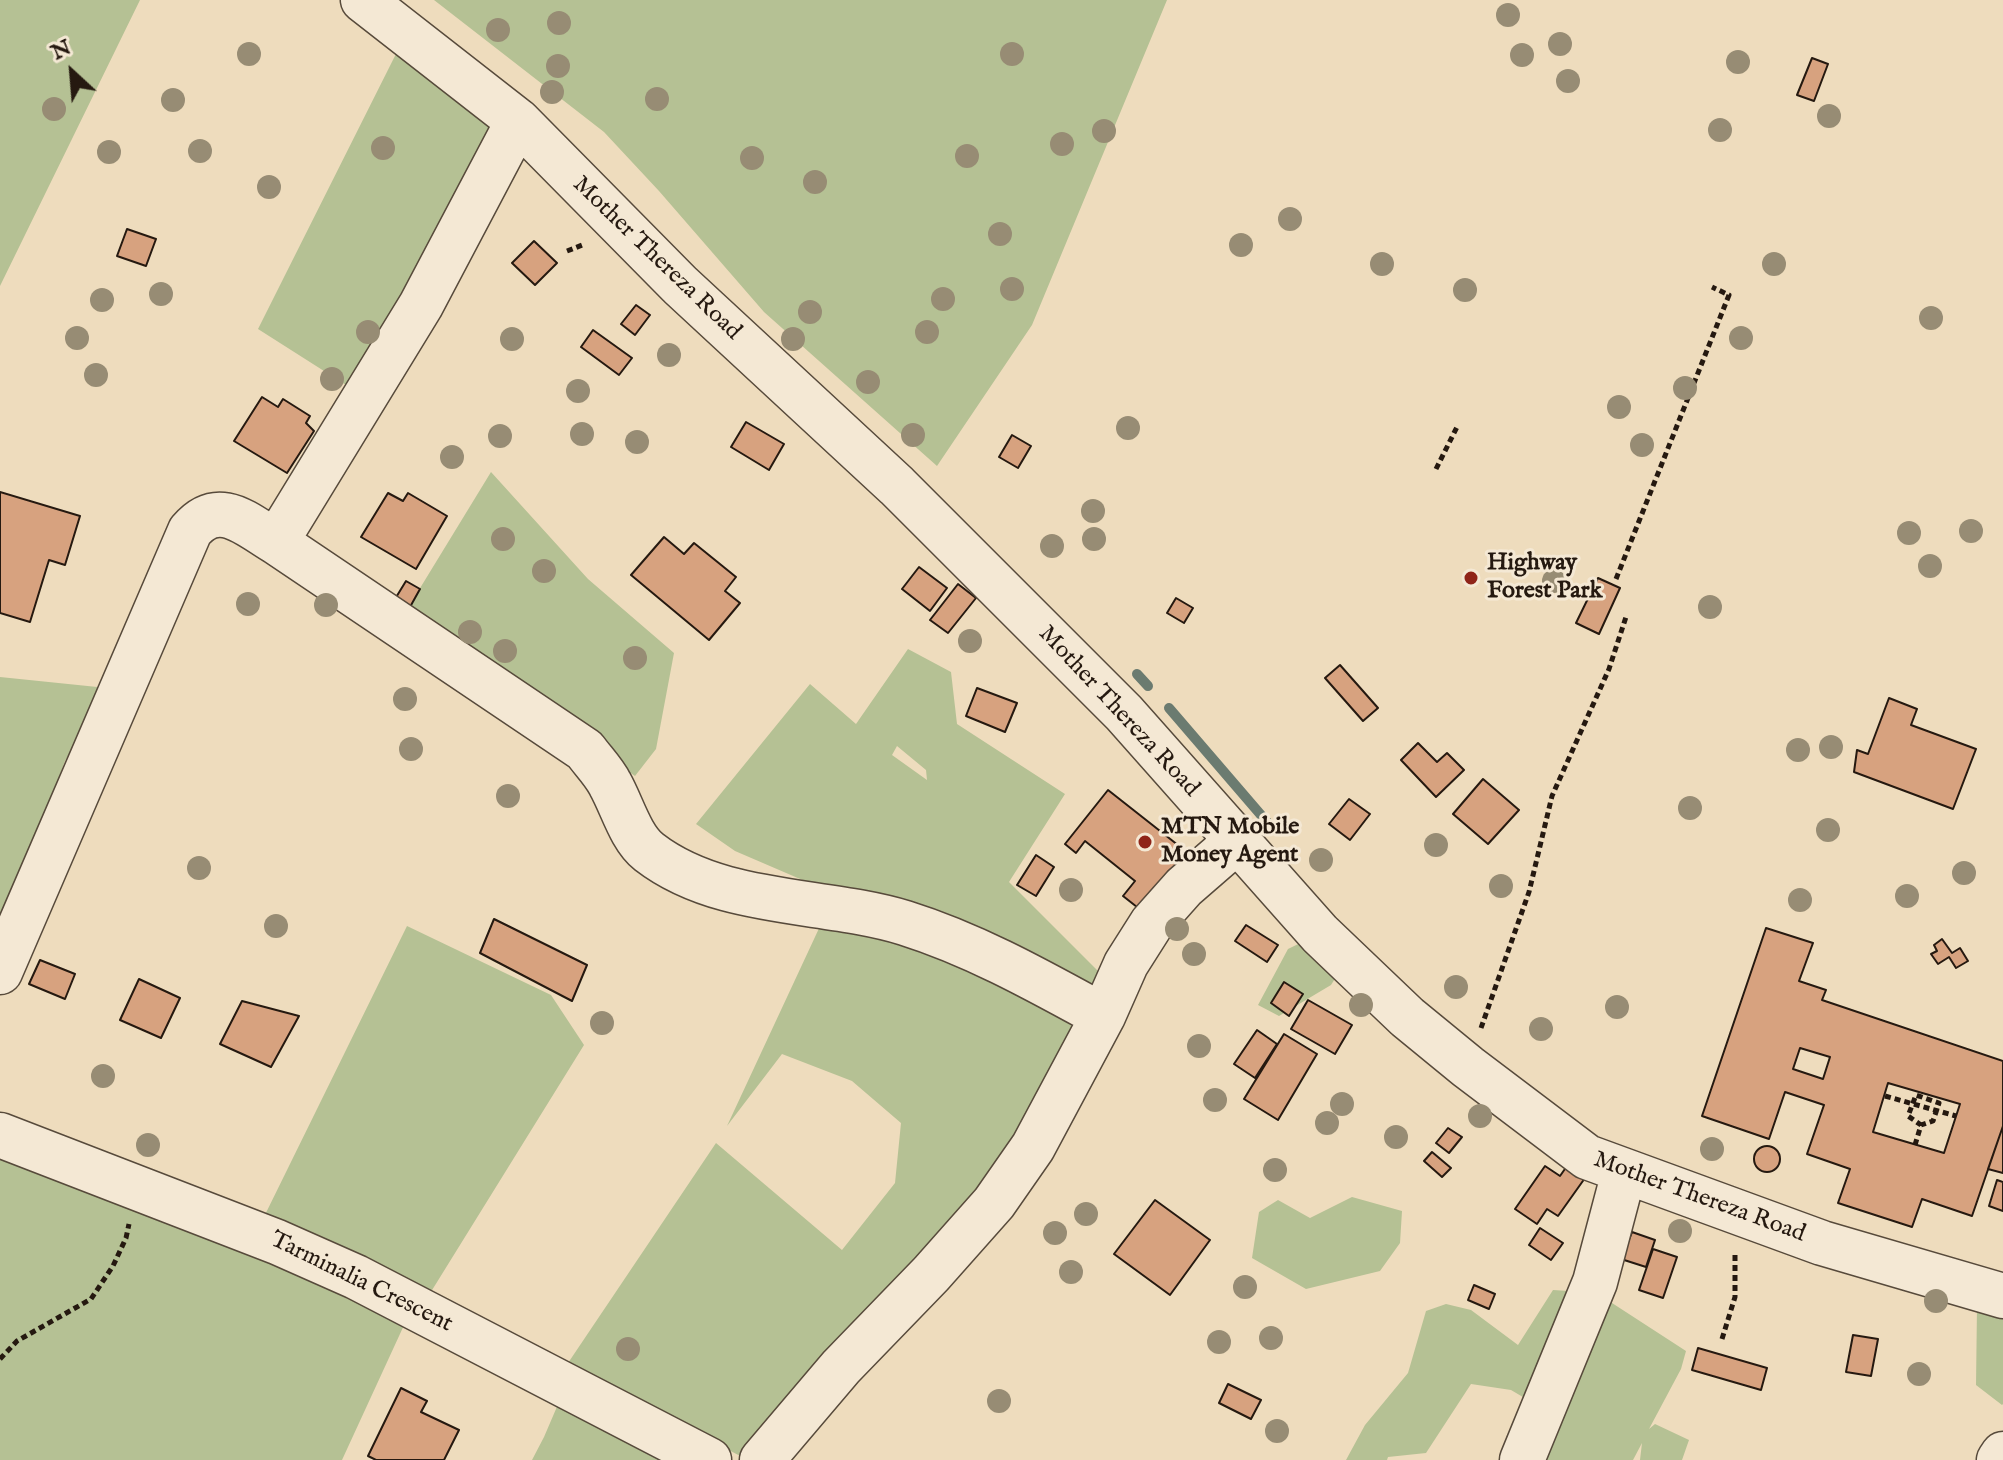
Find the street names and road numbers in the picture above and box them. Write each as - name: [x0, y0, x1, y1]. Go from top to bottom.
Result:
- street label: Mother Thereza Road: [566, 171, 746, 347]
- street label: Mother Thereza Road: [1031, 621, 1205, 803]
- street label: Mother Thereza Road: [1589, 1146, 1809, 1250]
- street label: Tarminalia Crescent: [265, 1226, 457, 1340]

